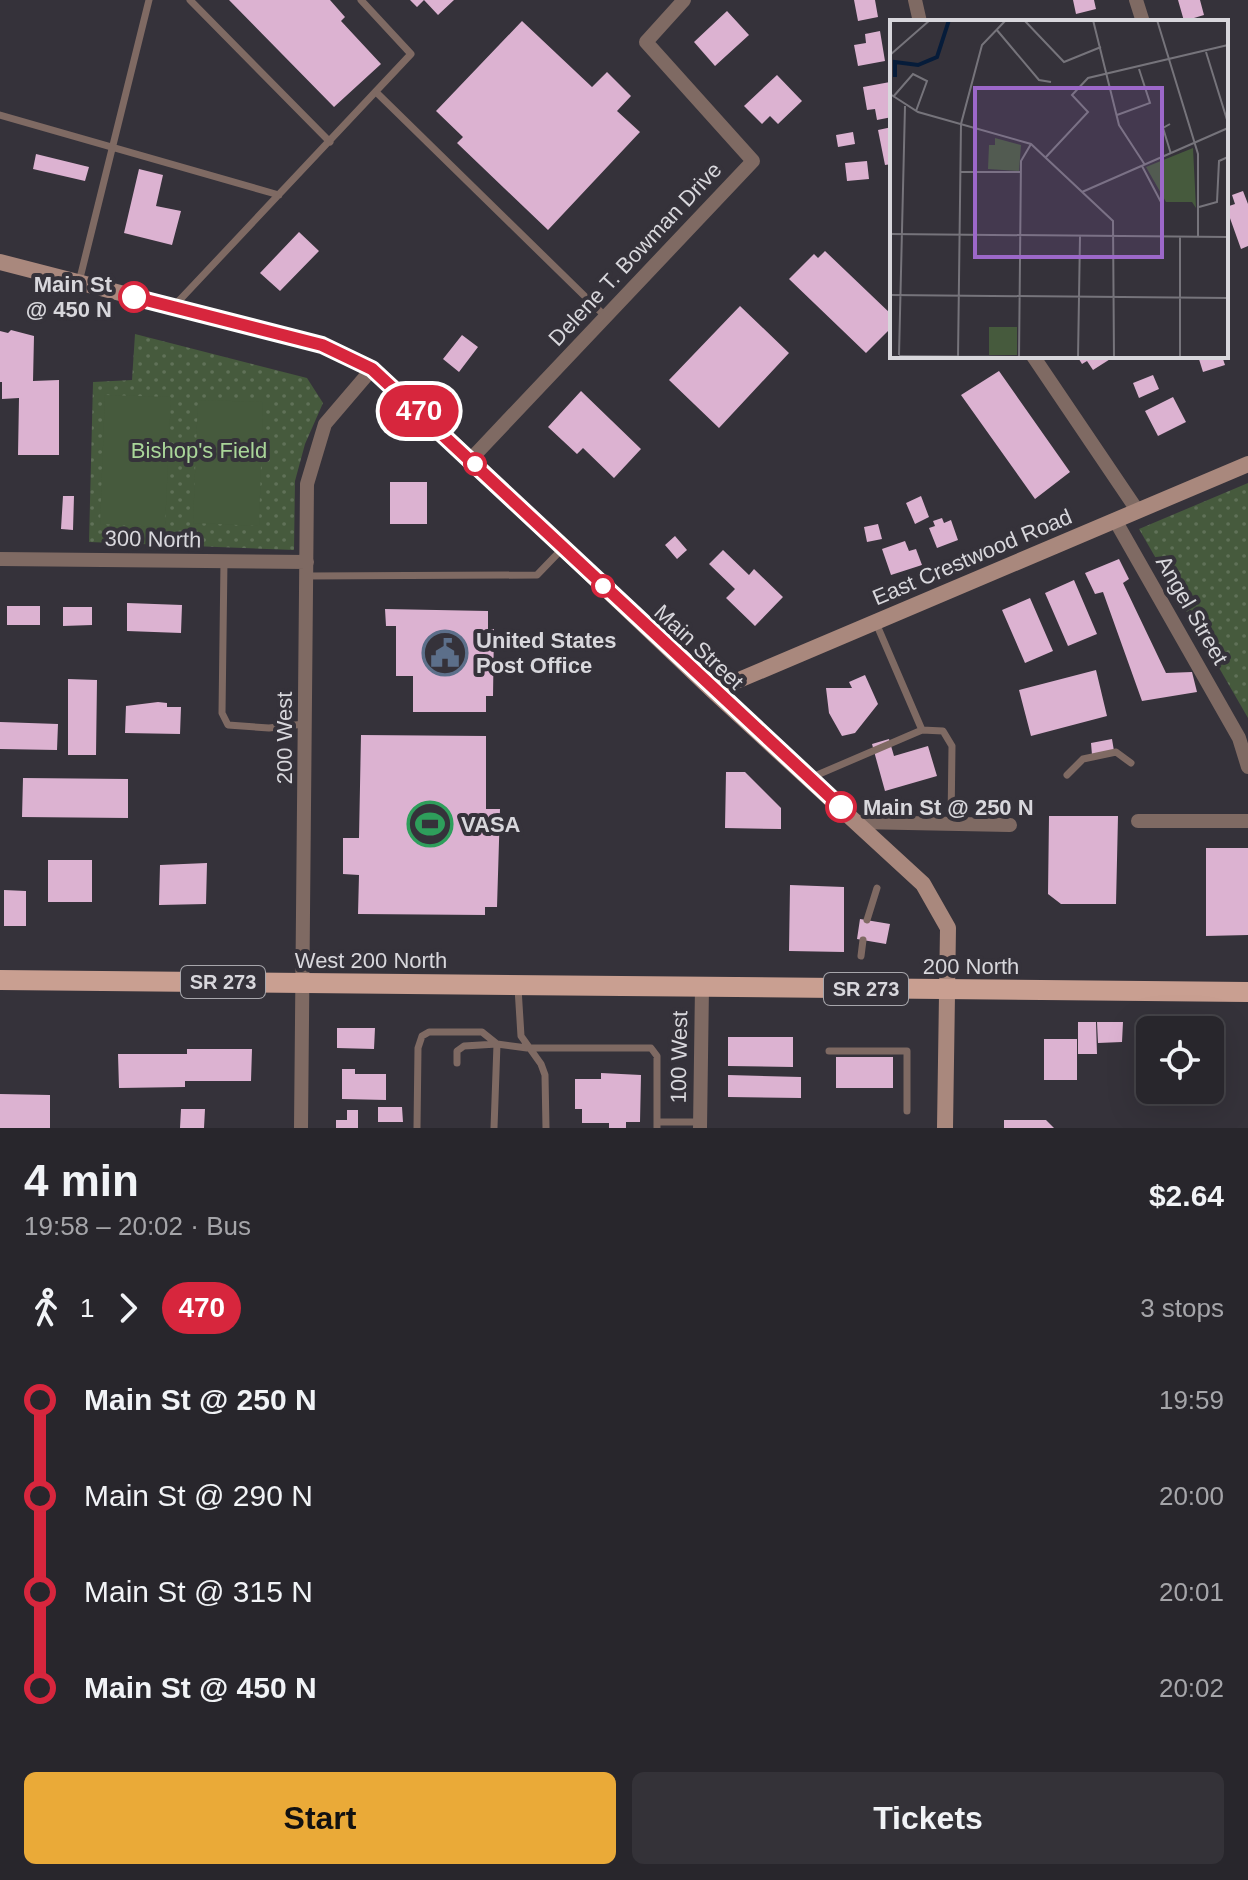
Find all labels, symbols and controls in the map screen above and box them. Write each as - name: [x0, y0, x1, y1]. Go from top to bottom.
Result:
- inset map: [890, 20, 1228, 358]
- street label: Delene T. Bowman Drive: [543, 157, 727, 351]
- place label: Main St @ 450 N: [26, 272, 113, 322]
- marker: Main St @ 450 N: [119, 282, 149, 312]
- line badge: 470: [373, 385, 465, 437]
- text: 470: [396, 395, 442, 426]
- park label: Bishop's Field: [131, 438, 267, 463]
- unlabelled marker: [464, 453, 486, 475]
- street label: East Crestwood Road: [869, 504, 1075, 610]
- street label: 300 North: [104, 526, 202, 552]
- street label: Angel Street: [1151, 551, 1233, 669]
- unlabelled marker: [592, 575, 614, 597]
- street label: Main Street: [649, 599, 749, 695]
- place label: United States Post Office: [476, 628, 617, 678]
- public building icon: United States Post Office: [421, 629, 469, 677]
- street label: 200 West: [272, 692, 297, 784]
- marker: Main St @ 250 N: [826, 792, 856, 822]
- place label: Main St @ 250 N: [863, 795, 1034, 820]
- sports icon: VASA: [406, 800, 454, 848]
- place label: VASA: [461, 812, 521, 837]
- street label: West 200 North: [295, 948, 447, 973]
- street label: 200 North: [923, 954, 1019, 979]
- road number: SR 273: [181, 966, 265, 998]
- road number: SR 273: [824, 973, 908, 1005]
- street label: 100 West: [666, 1011, 692, 1103]
- map controls: [1136, 1016, 1224, 1104]
- button: locate: [1136, 1016, 1224, 1104]
- text: 4 min: [24, 1156, 139, 1205]
- text: $2.64: [1149, 1179, 1224, 1212]
- text: 19:58 – 20:02 · Bus: [24, 1211, 251, 1241]
- icon: walk: [24, 1286, 68, 1330]
- icon: forward: [106, 1286, 150, 1330]
- text: 470: [178, 1292, 225, 1323]
- text: 1: [80, 1293, 94, 1323]
- text: 3 stops: [1140, 1293, 1224, 1323]
- text: Main St @ 250 N: [84, 1383, 317, 1416]
- text: 19:59: [1159, 1385, 1224, 1415]
- text: Main St @ 290 N: [84, 1479, 313, 1512]
- text: 20:00: [1159, 1481, 1224, 1511]
- text: Main St @ 315 N: [84, 1575, 313, 1608]
- text: 20:01: [1159, 1577, 1224, 1607]
- text: Main St @ 450 N: [84, 1671, 317, 1704]
- text: 20:02: [1159, 1673, 1224, 1703]
- button: Start: [24, 1772, 616, 1864]
- button: Tickets: [632, 1772, 1224, 1864]

